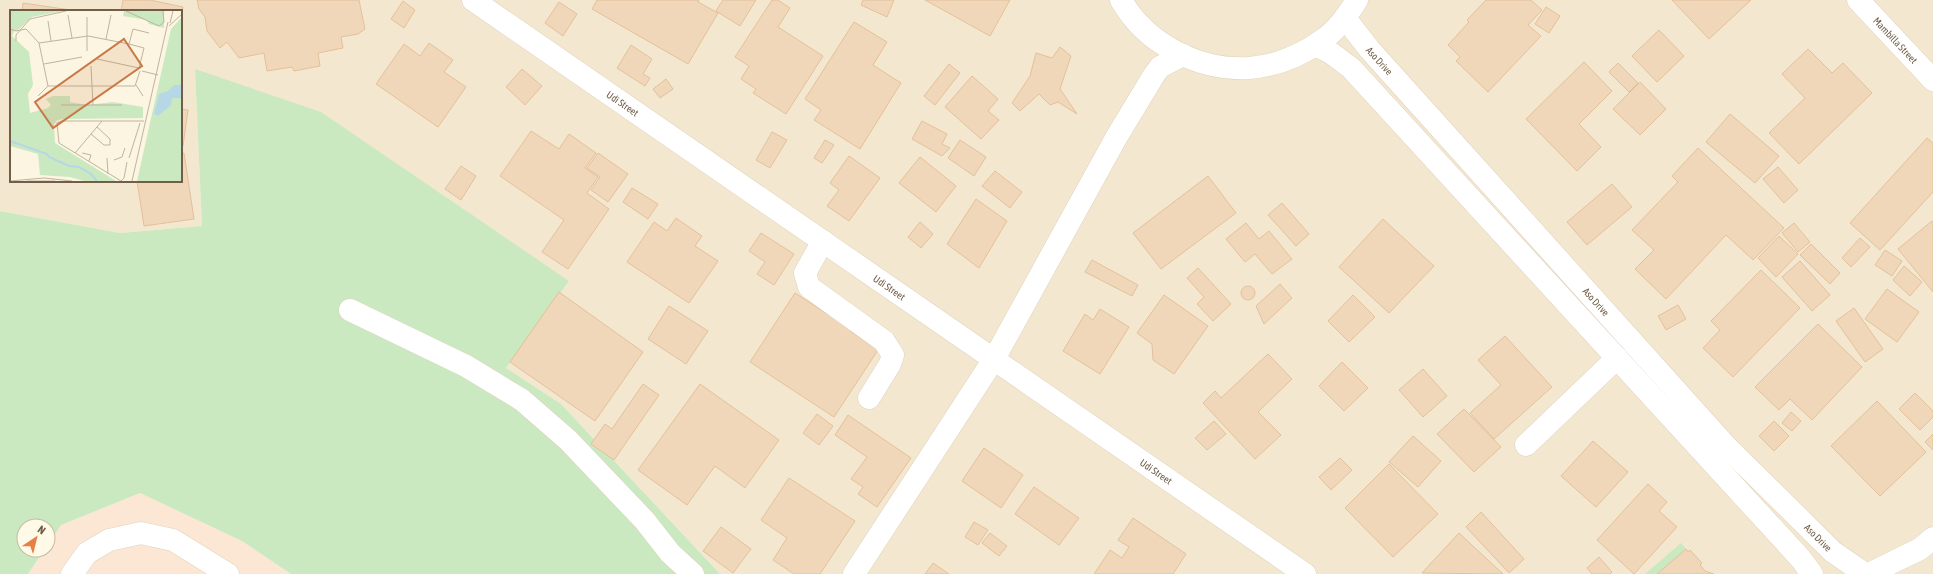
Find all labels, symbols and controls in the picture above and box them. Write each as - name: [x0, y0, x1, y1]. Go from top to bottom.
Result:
- inset map: [10, 10, 182, 182]
- street label: Mambilla Street: [1871, 15, 1920, 65]
- street label: Aso Drive: [1364, 45, 1395, 77]
- street label: Udi Street: [605, 89, 641, 118]
- street label: Udi Street: [871, 273, 908, 302]
- street label: Aso Drive: [1581, 285, 1612, 318]
- street label: Udi Street: [1138, 456, 1174, 486]
- north arrow: [16, 518, 56, 558]
- street label: Aso Drive: [1802, 522, 1835, 554]
- text: N: [36, 523, 48, 537]

